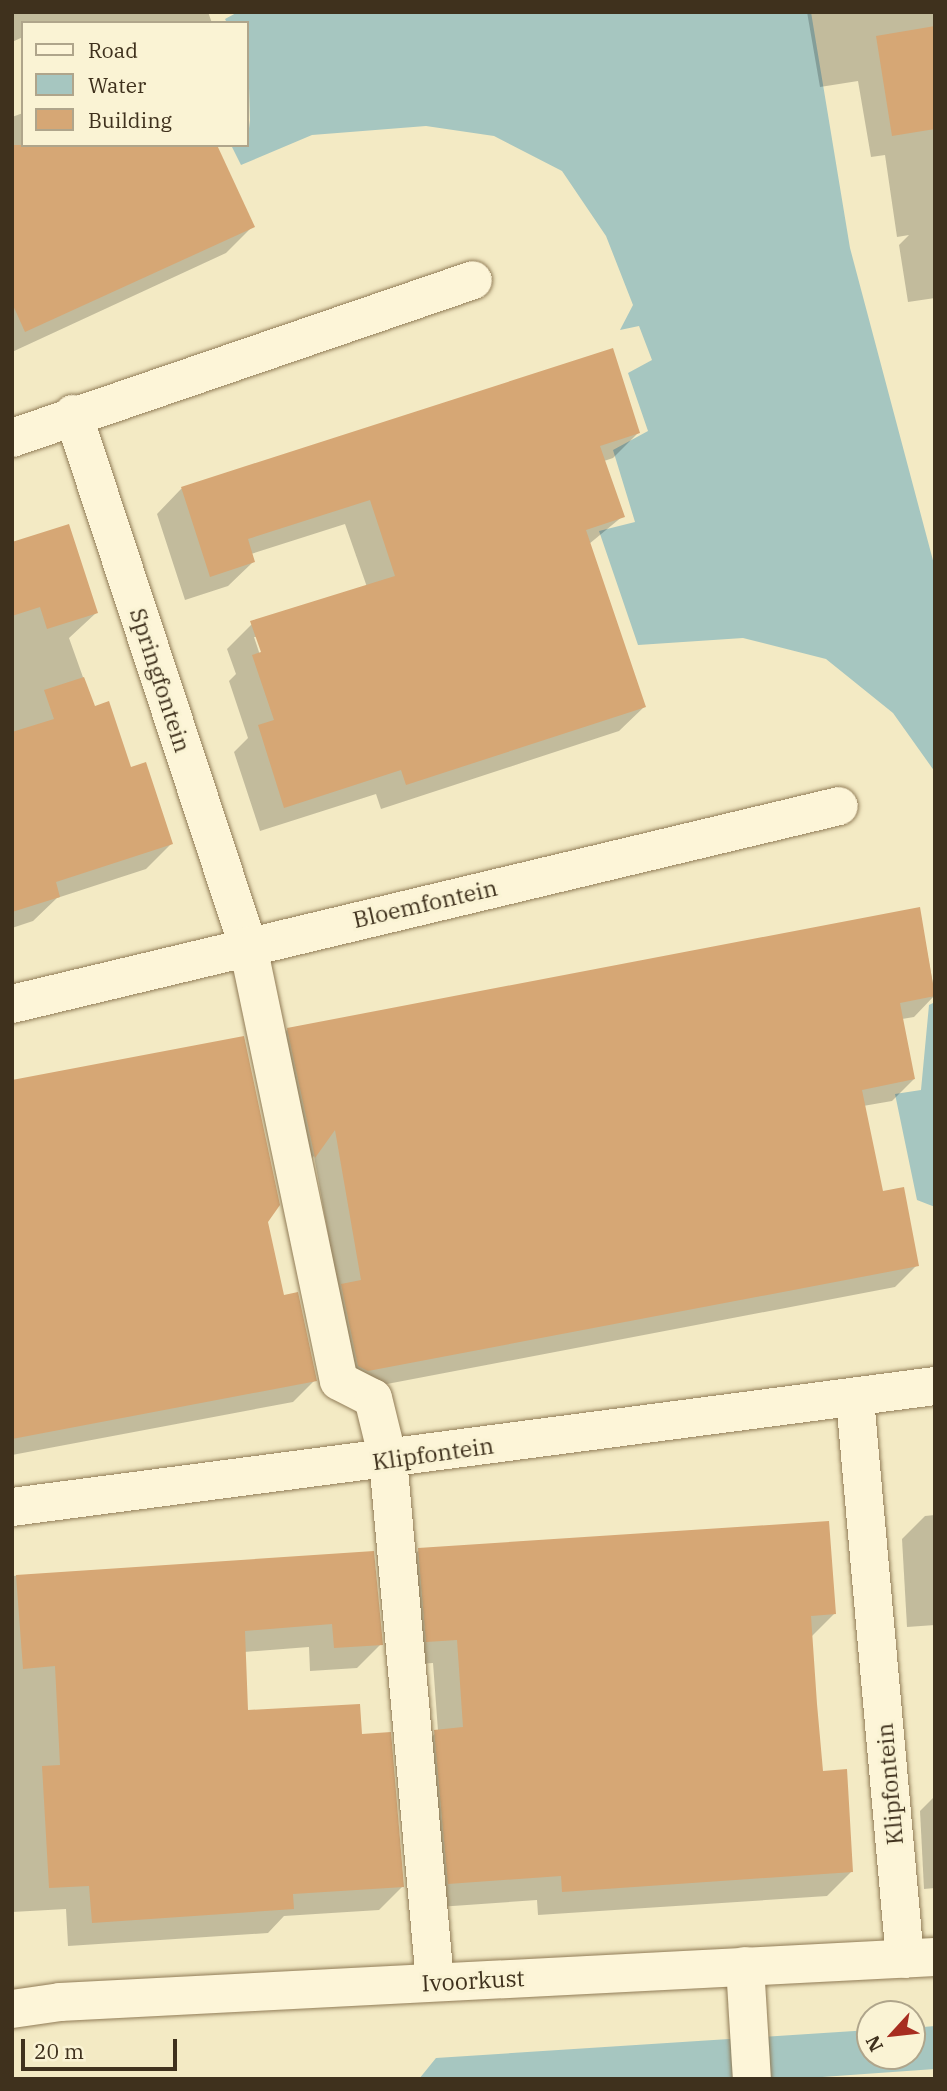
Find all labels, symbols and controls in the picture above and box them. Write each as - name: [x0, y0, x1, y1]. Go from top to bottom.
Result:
- legend: [21, 21, 248, 147]
- text: Road: [88, 36, 138, 64]
- text: Water: [88, 71, 146, 99]
- text: Building: [88, 106, 172, 134]
- street label: Springfontein: [125, 604, 197, 756]
- street label: Bloemfontein: [350, 873, 500, 933]
- street label: Klipfontein: [371, 1431, 495, 1475]
- street label: Klipfontein: [870, 1722, 908, 1846]
- street label: Ivoorkust: [421, 1964, 525, 1996]
- north arrow: [856, 2000, 926, 2070]
- scale bar: [24, 2024, 180, 2068]
- text: N: [860, 2031, 888, 2056]
- text: 20 m: [34, 2037, 84, 2065]

